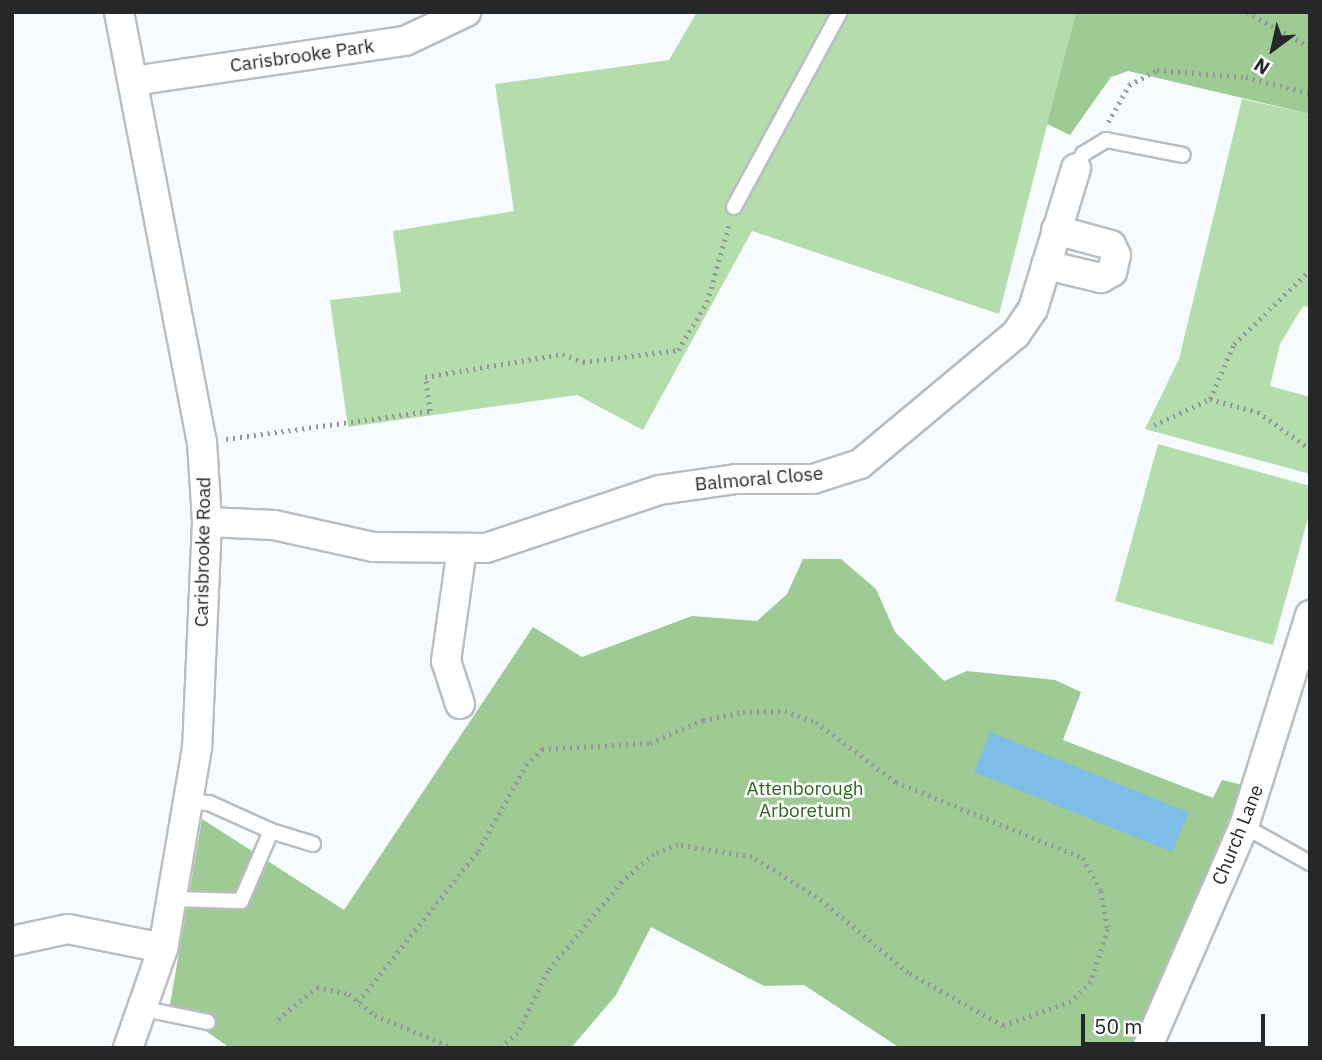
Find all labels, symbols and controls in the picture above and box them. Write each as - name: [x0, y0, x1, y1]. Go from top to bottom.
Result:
- north arrow: [1238, 14, 1308, 84]
- street label: Carisbrooke Park: [229, 35, 375, 77]
- text: N: [1249, 53, 1274, 80]
- street label: Balmoral Close: [694, 462, 824, 496]
- street label: Carisbrooke Road: [190, 477, 216, 627]
- park label: Attenborough Arboretum: [746, 778, 864, 822]
- street label: Church Lane: [1208, 782, 1268, 888]
- scale bar: [1084, 1000, 1268, 1044]
- text: 50 m: [1094, 1012, 1143, 1040]

